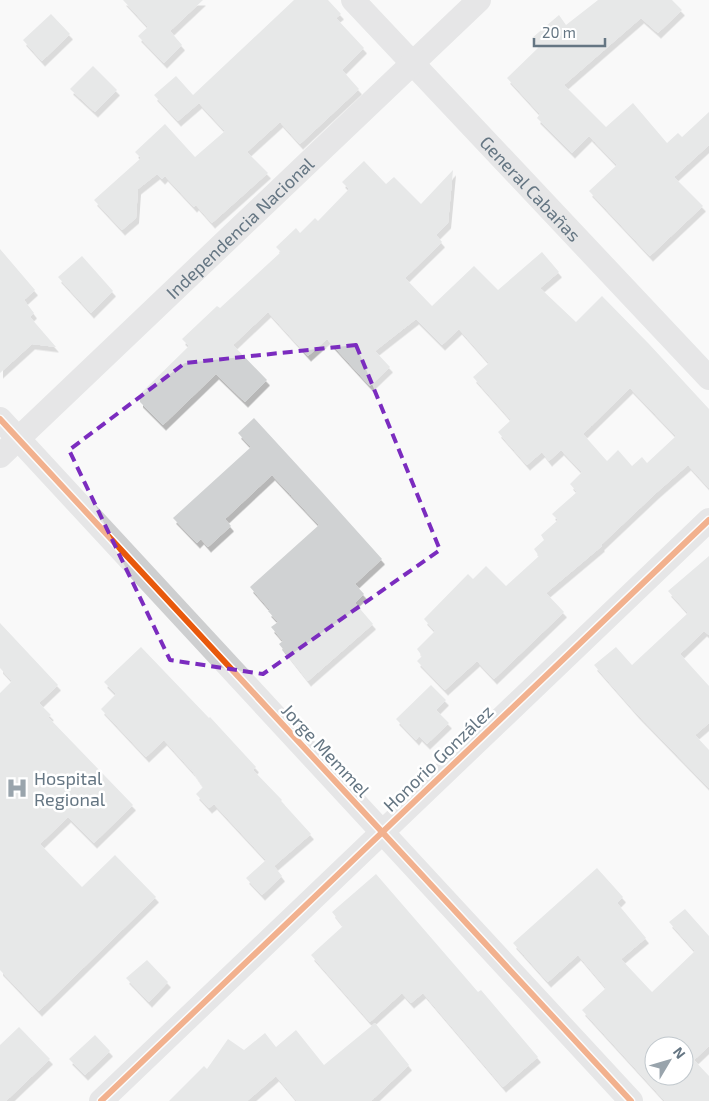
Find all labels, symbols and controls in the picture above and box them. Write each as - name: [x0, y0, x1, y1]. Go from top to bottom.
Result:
- scale bar: [534, 15, 605, 47]
- text: 20 m: [542, 23, 576, 41]
- street label: General Cabañas: [476, 131, 586, 246]
- street label: Independencia Nacional: [161, 152, 318, 303]
- street label: Jorge Memmel: [277, 699, 375, 802]
- street label: Honorio González: [379, 700, 497, 816]
- place label: Hospital Regional: [34, 767, 106, 810]
- hospital icon: Hospital Regional: [4, 775, 30, 801]
- north arrow: [644, 1036, 694, 1086]
- text: N: [670, 1043, 689, 1062]

